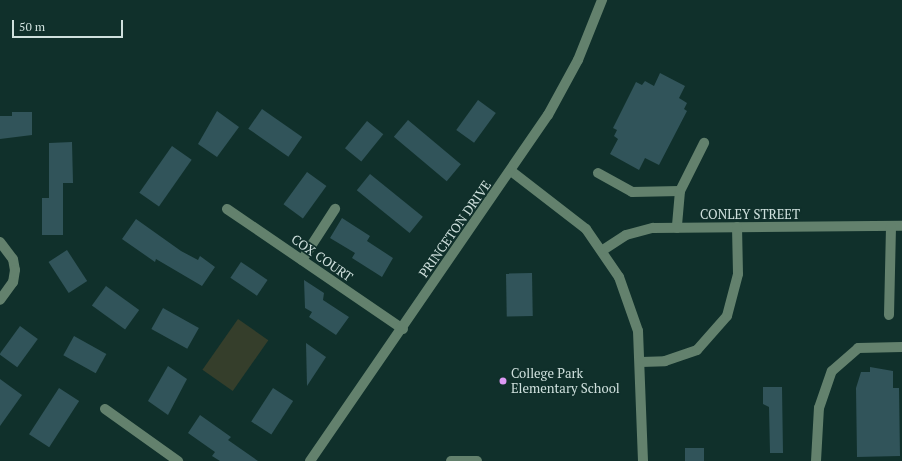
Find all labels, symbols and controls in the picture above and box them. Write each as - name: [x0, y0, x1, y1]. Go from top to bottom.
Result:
- scale bar: [14, 12, 125, 38]
- text: 50 m: [19, 19, 45, 34]
- street label: PRINCETON DRIVE: [416, 178, 494, 280]
- street label: CONLEY STREET: [700, 206, 800, 222]
- street label: COX COURT: [288, 231, 356, 285]
- place label: College Park Elementary School: [511, 366, 620, 397]
- marker: College Park Elementary School: [498, 376, 508, 386]

